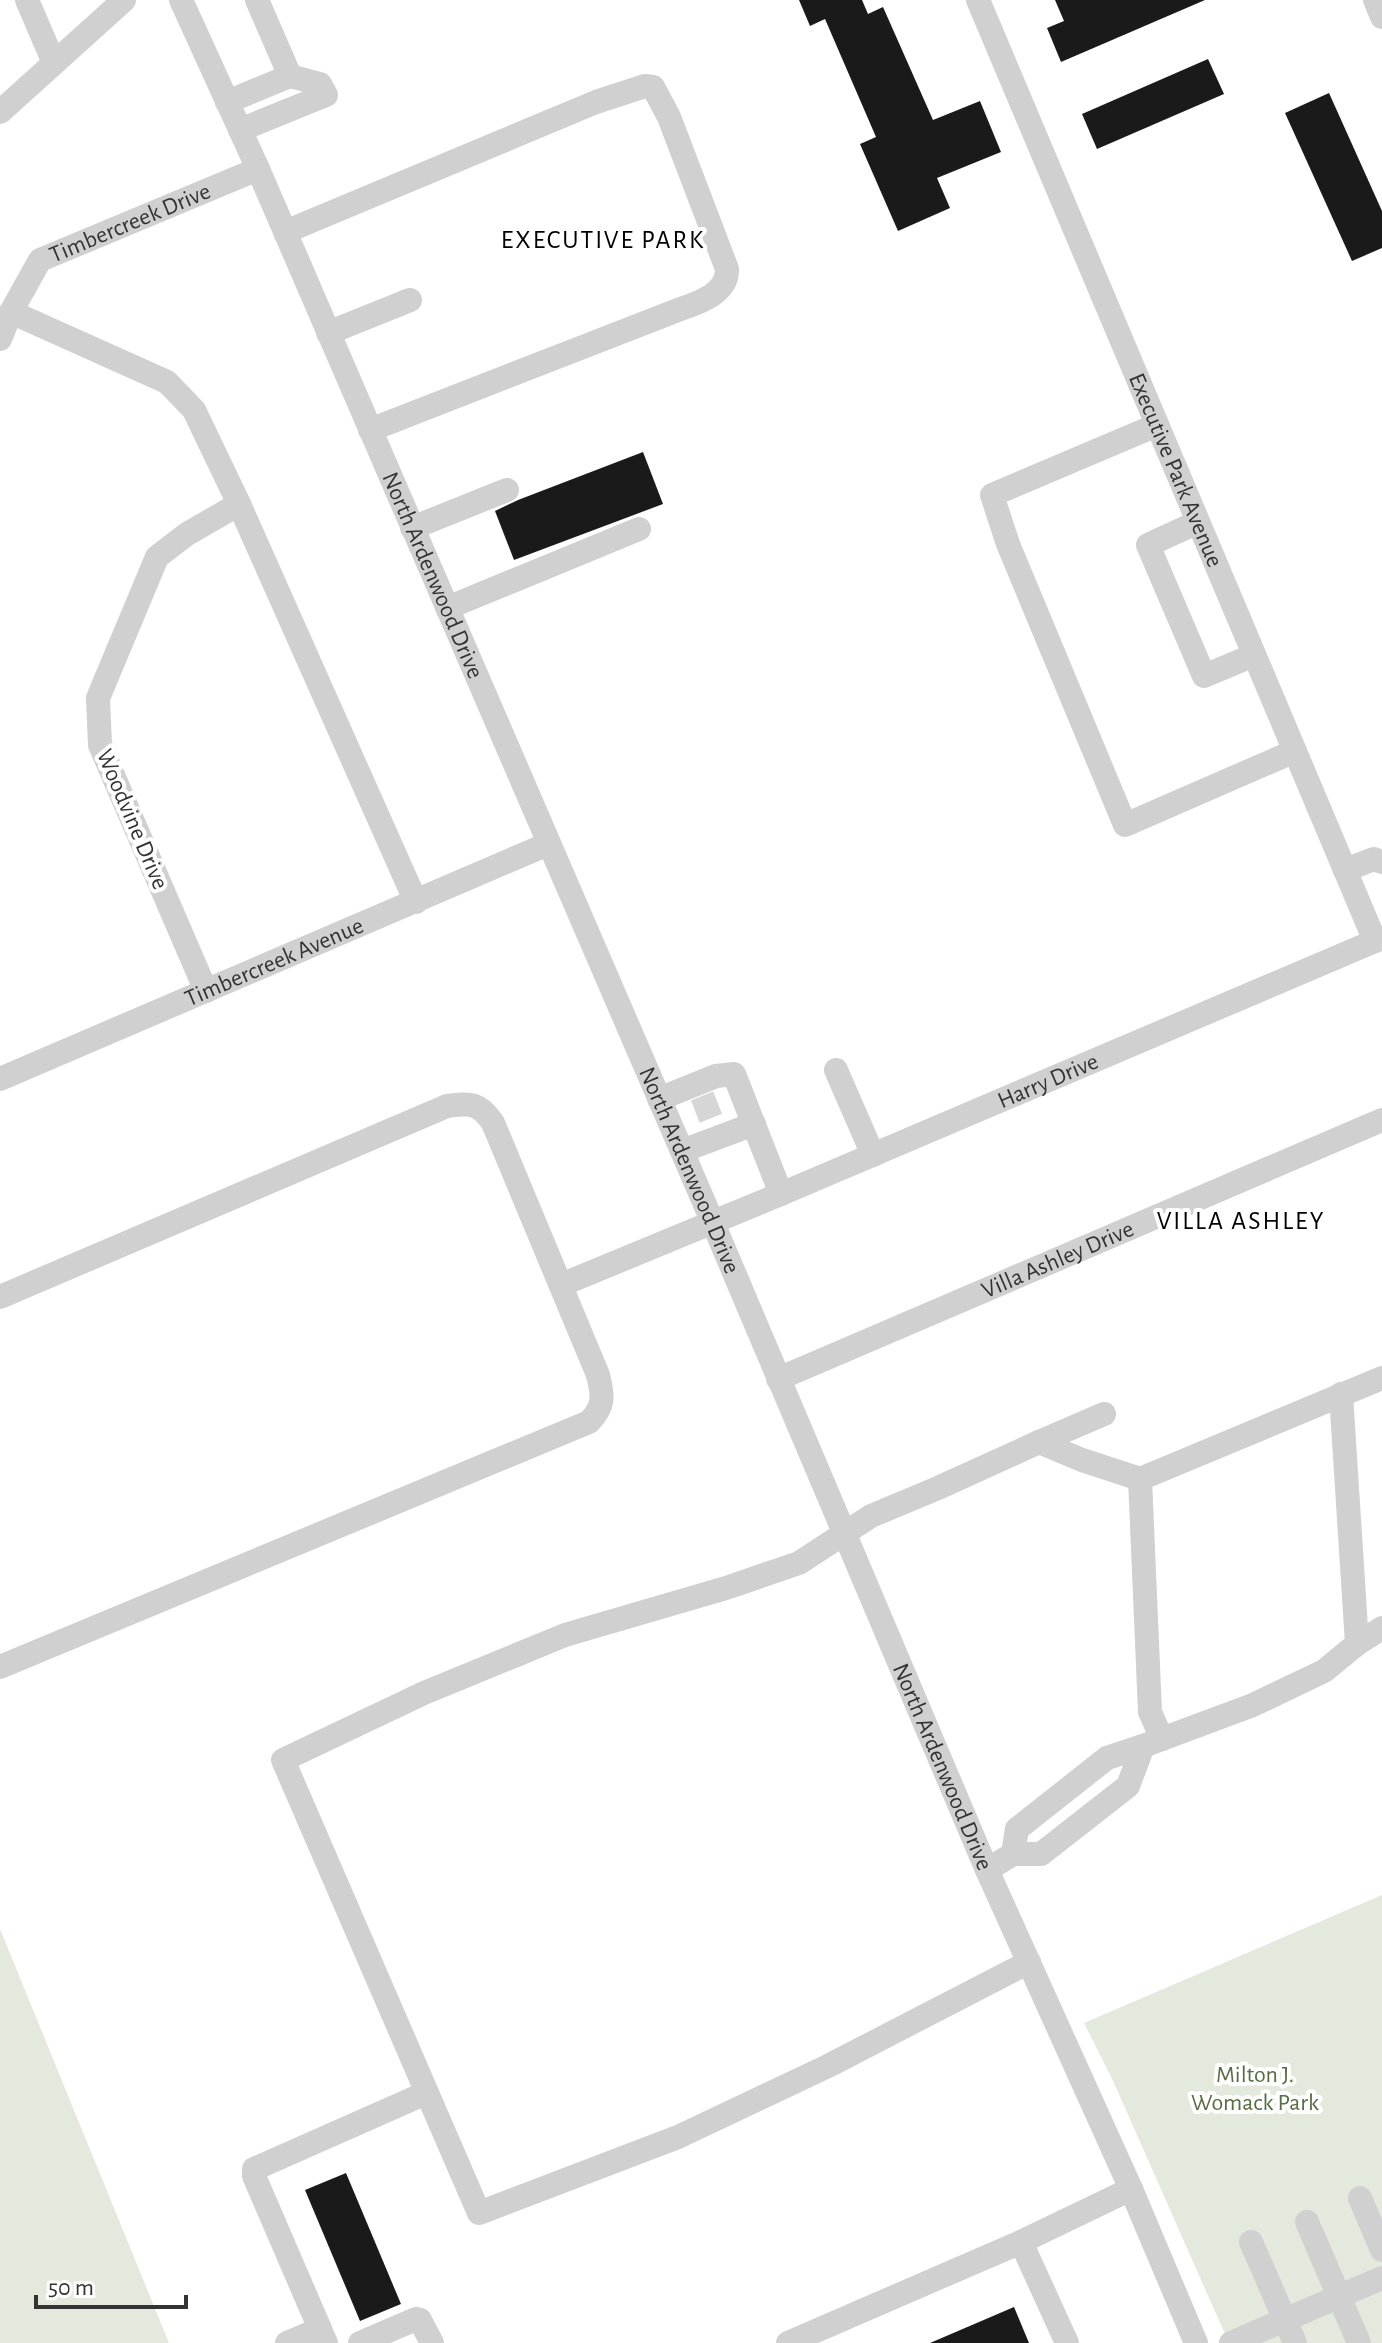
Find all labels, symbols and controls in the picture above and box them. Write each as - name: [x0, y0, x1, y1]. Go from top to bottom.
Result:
- street label: Timbercreek Drive: [46, 179, 214, 268]
- district label: EXECUTIVE PARK: [501, 227, 705, 253]
- street label: Executive Park Avenue: [1124, 370, 1227, 571]
- street label: North Ardenwood Drive: [377, 469, 487, 682]
- street label: Woodvine Drive: [92, 746, 172, 893]
- street label: Timbercreek Avenue: [181, 914, 367, 1011]
- street label: Harry Drive: [994, 1049, 1102, 1113]
- street label: North Ardenwood Drive: [634, 1064, 744, 1277]
- district label: VILLA ASHLEY: [1157, 1208, 1325, 1234]
- street label: Villa Ashley Drive: [978, 1217, 1137, 1303]
- street label: North Ardenwood Drive: [888, 1660, 997, 1874]
- park label: Milton J. Womack Park: [1191, 2063, 1319, 2115]
- scale bar: [36, 2259, 186, 2309]
- text: 50 m: [48, 2276, 94, 2300]

